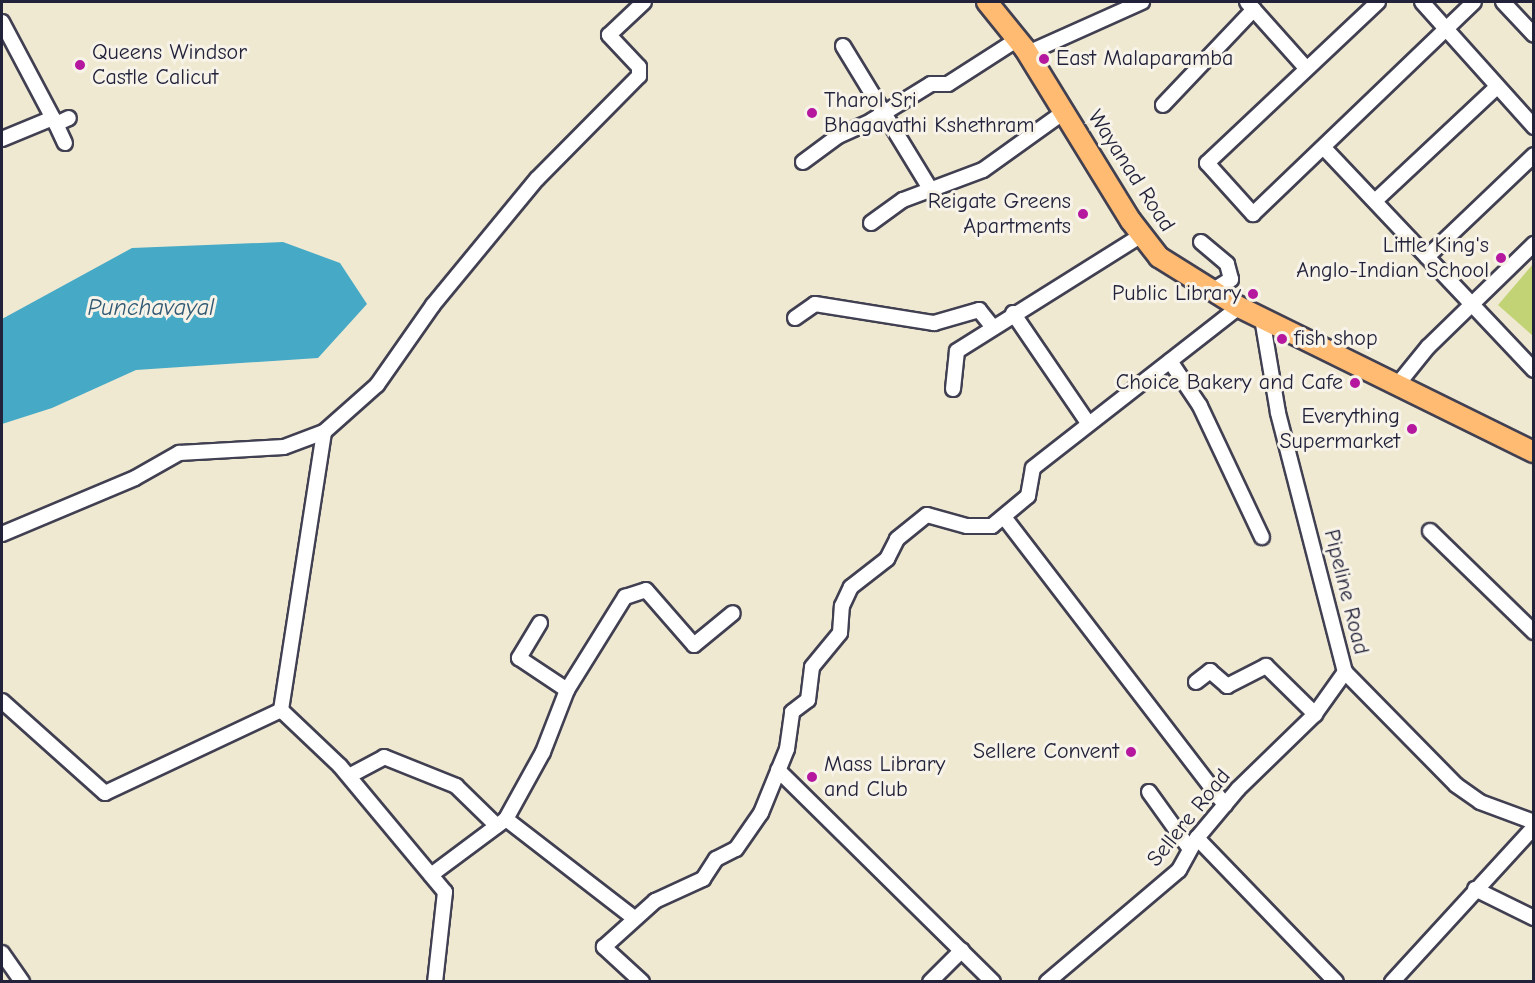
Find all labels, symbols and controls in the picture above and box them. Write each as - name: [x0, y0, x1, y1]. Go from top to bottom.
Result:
- place label: Queens Windsor Castle Calicut: [92, 39, 247, 90]
- place label: East Malaparamba: [1056, 46, 1233, 72]
- marker: East Malaparamba: [1037, 52, 1051, 66]
- marker: Queens Windsor Castle Calicut: [73, 58, 87, 72]
- place label: Tharol Sri Bhagavathi Kshethram: [824, 87, 1035, 138]
- street label: Wayanad Road: [1082, 105, 1180, 237]
- marker: Tharol Sri Bhagavathi Kshethram: [805, 106, 819, 120]
- place label: Reigate Greens Apartments: [928, 188, 1071, 240]
- marker: Reigate Greens Apartments: [1076, 207, 1090, 221]
- place label: Little King's Anglo-Indian School: [1296, 232, 1489, 284]
- marker: Little King's Anglo-Indian School: [1494, 251, 1508, 265]
- place label: Public Library: [1112, 281, 1241, 307]
- marker: Public Library: [1246, 287, 1260, 301]
- water label: Punchavayal: [88, 294, 214, 322]
- place label: fish shop: [1294, 326, 1378, 352]
- marker: fish shop: [1275, 332, 1289, 346]
- place label: Choice Bakery and Cafe: [1116, 370, 1343, 396]
- marker: Choice Bakery and Cafe: [1348, 376, 1362, 390]
- place label: Everything Supermarket: [1279, 403, 1400, 454]
- marker: Everything Supermarket: [1405, 422, 1419, 436]
- street label: Pipeline Road: [1318, 527, 1374, 657]
- place label: Sellere Convent: [973, 739, 1119, 765]
- marker: Sellere Convent: [1124, 745, 1138, 759]
- place label: Mass Library and Club: [824, 751, 945, 802]
- street label: Sellere Road: [1142, 764, 1236, 872]
- marker: Mass Library and Club: [805, 770, 819, 784]

